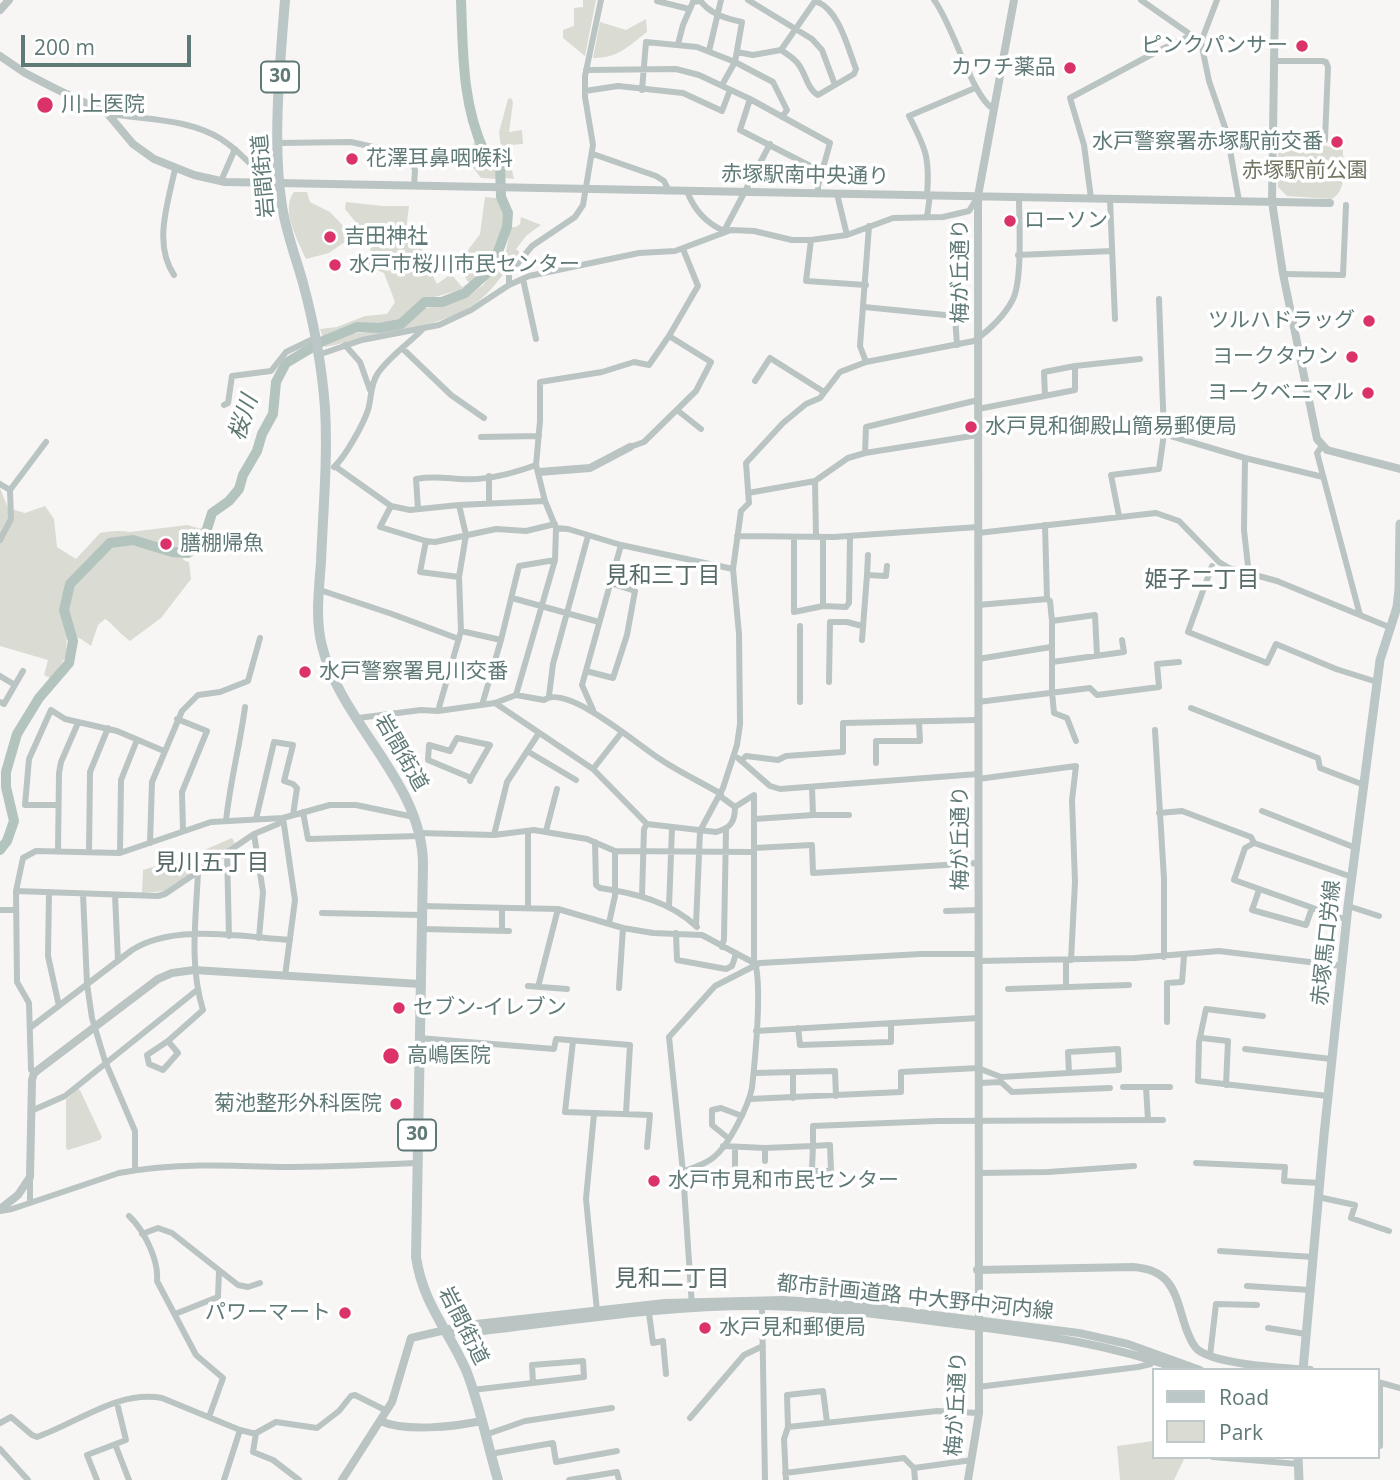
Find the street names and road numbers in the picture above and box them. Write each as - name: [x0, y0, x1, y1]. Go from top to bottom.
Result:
- road number: 30: [261, 61, 299, 92]
- street label: 岩間街道: [248, 133, 280, 219]
- street label: 赤塚駅南中央通り: [721, 162, 889, 190]
- street label: 梅が丘通り: [948, 219, 974, 323]
- street label: 岩間街道: [369, 710, 433, 796]
- street label: 梅が丘通り: [948, 786, 974, 890]
- street label: 赤塚馬口労線: [1308, 879, 1346, 1007]
- road number: 30: [398, 1120, 436, 1150]
- street label: 都市計画道路 中大野中河内線: [775, 1271, 1055, 1325]
- street label: 岩間街道: [433, 1283, 493, 1369]
- street label: 梅が丘通り: [942, 1351, 972, 1457]

